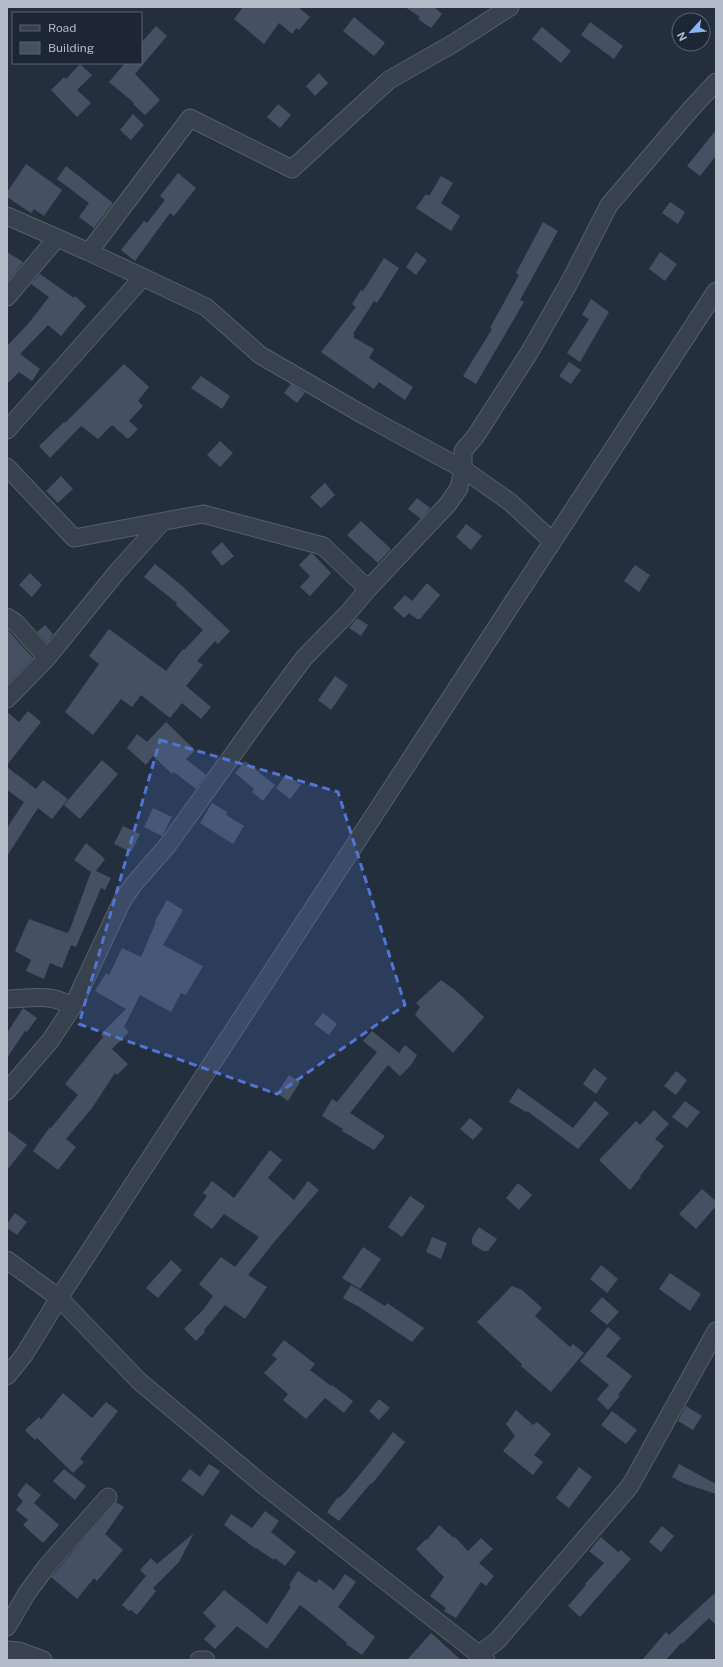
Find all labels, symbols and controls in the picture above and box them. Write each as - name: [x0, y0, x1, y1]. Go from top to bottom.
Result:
- legend: [12, 12, 142, 64]
- north arrow: [671, 12, 711, 52]
- text: Road: [48, 21, 76, 35]
- text: N: [675, 30, 689, 43]
- text: Building: [48, 41, 94, 55]

